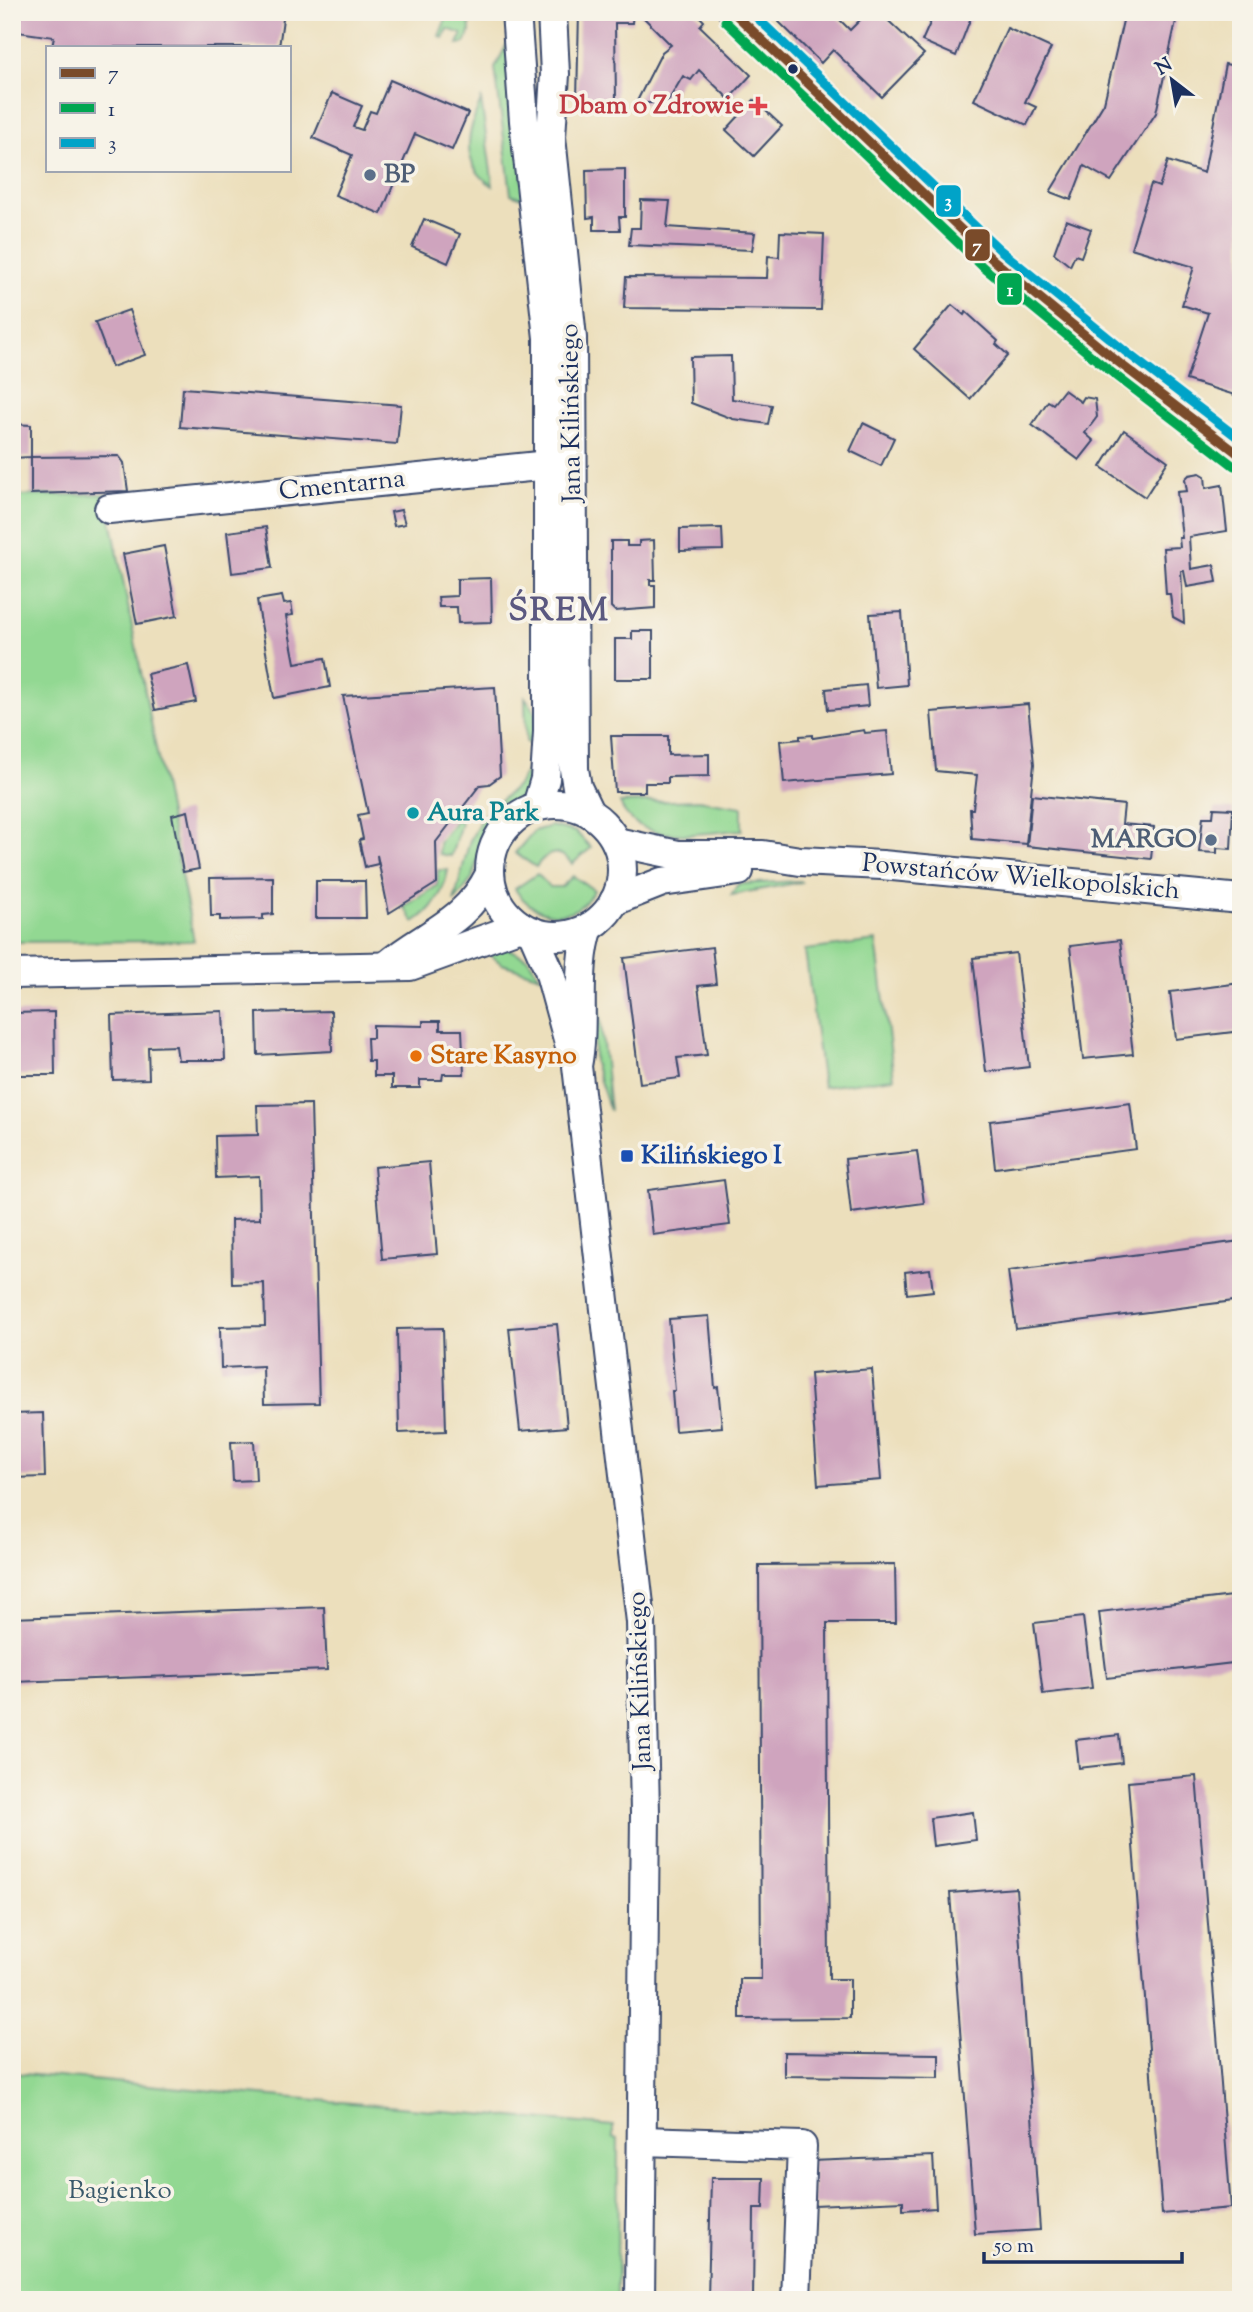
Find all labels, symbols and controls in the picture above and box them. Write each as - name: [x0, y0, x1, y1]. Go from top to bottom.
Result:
- legend: [46, 46, 290, 172]
- north arrow: [1138, 46, 1208, 116]
- text: N: [1151, 52, 1178, 83]
- text: 7: [108, 60, 119, 90]
- unlabelled marker: [786, 62, 800, 76]
- place label: Dbam o Zdrowie: [559, 88, 744, 125]
- text: 1: [108, 96, 115, 126]
- marker: Dbam o Zdrowie: [750, 98, 766, 114]
- text: 3: [108, 130, 116, 160]
- place label: BP: [384, 157, 415, 194]
- marker: BP: [362, 167, 378, 183]
- line badge: 3: [935, 184, 962, 218]
- text: 3: [944, 189, 952, 216]
- line badge: 7: [964, 228, 991, 262]
- text: 7: [972, 234, 982, 261]
- line badge: 1: [996, 272, 1023, 306]
- text: 1: [1007, 278, 1014, 305]
- street label: Jana Kilińskiego: [552, 323, 592, 505]
- street label: Cmentarna: [277, 461, 407, 511]
- district label: ŚREM: [508, 588, 610, 636]
- place label: Aura Park: [427, 795, 540, 832]
- marker: Aura Park: [405, 805, 421, 821]
- place label: MARGO: [1091, 822, 1197, 859]
- marker: MARGO: [1203, 832, 1219, 848]
- street label: Powstańców Wielkopolskich: [861, 846, 1181, 910]
- place label: Stare Kasyno: [430, 1038, 577, 1075]
- marker: Stare Kasyno: [408, 1048, 424, 1064]
- place label: Kilińskiego I: [641, 1138, 782, 1175]
- marker: Kilińskiego I: [619, 1148, 635, 1164]
- street label: Jana Kilińskiego: [619, 1591, 663, 1773]
- park label: Bagienko: [68, 2173, 172, 2210]
- scale bar: [984, 2221, 1181, 2265]
- text: 50 m: [993, 2232, 1034, 2262]

